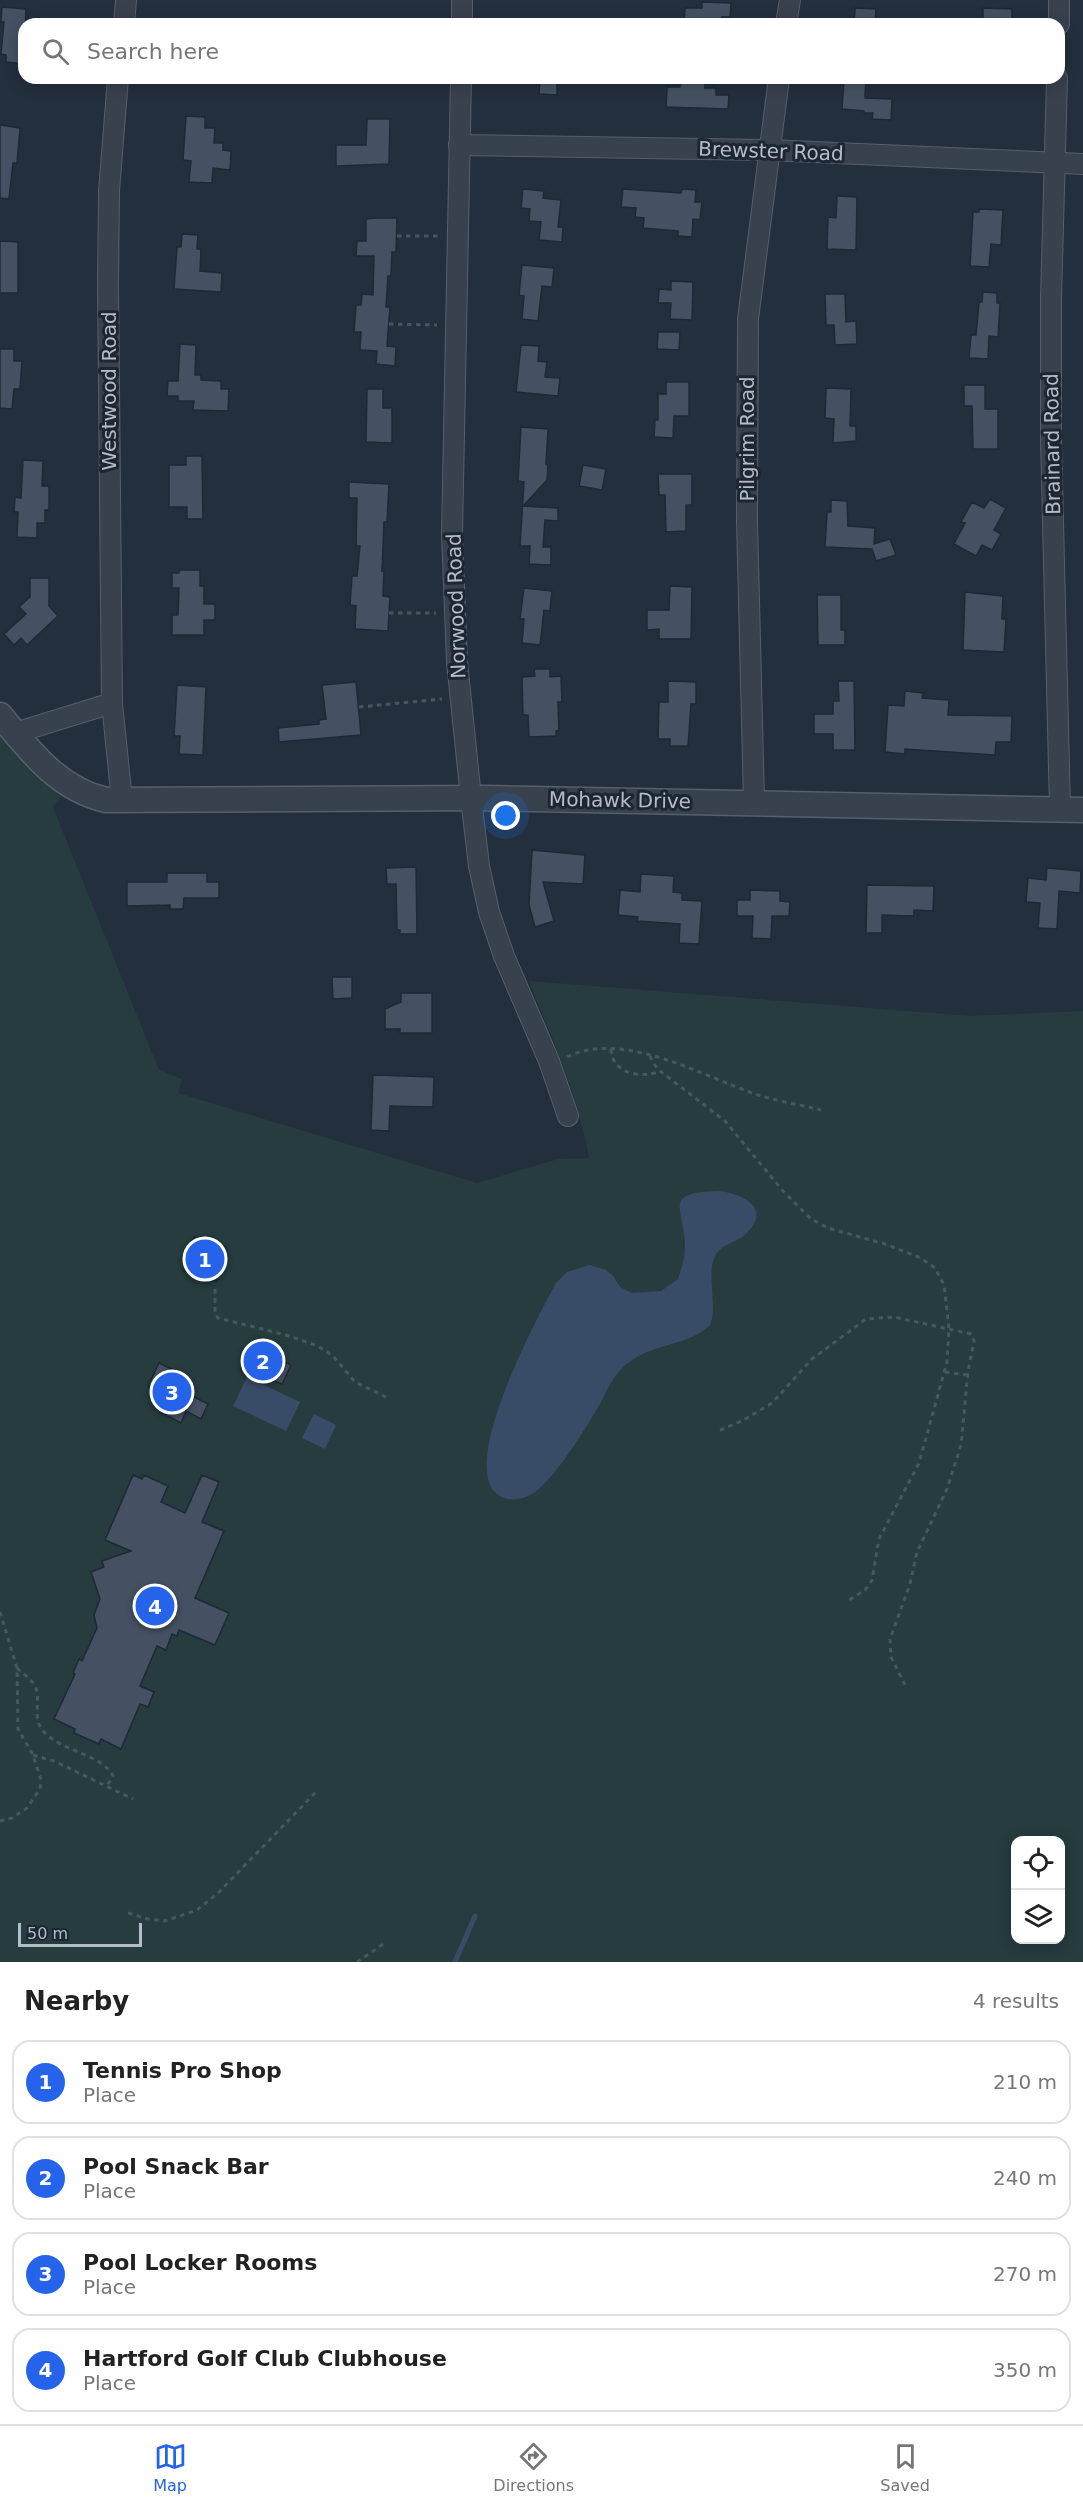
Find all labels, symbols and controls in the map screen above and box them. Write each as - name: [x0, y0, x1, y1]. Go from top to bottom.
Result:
- search box: [18, 18, 1065, 84]
- icon: search: [39, 35, 72, 68]
- text: Search here: [87, 39, 219, 64]
- street label: Brewster Road: [698, 136, 844, 166]
- street label: Westwood Road: [97, 311, 121, 471]
- street label: Brainard Road: [1039, 373, 1065, 515]
- street label: Pilgrim Road: [735, 376, 759, 502]
- street label: Norwood Road: [441, 533, 471, 679]
- street label: Mohawk Drive: [549, 787, 691, 813]
- your location: [491, 801, 520, 830]
- pin: 1: [186, 1236, 224, 1282]
- pin: 2: [244, 1338, 282, 1384]
- pin: 3: [152, 1370, 192, 1414]
- pin: 4: [136, 1584, 174, 1628]
- map controls: [1011, 1836, 1065, 1944]
- button: locate: [1011, 1836, 1065, 1890]
- button: layers: [1011, 1890, 1065, 1944]
- scale bar: [18, 1920, 142, 1948]
- text: 50 m: [27, 1924, 68, 1943]
- text: Nearby: [24, 1986, 129, 2016]
- text: 4 results: [973, 1989, 1059, 2013]
- text: Tennis Pro Shop: [83, 2058, 282, 2083]
- text: 1: [39, 2070, 52, 2094]
- text: 210 m: [993, 2070, 1057, 2094]
- text: Place: [83, 2083, 136, 2107]
- text: Pool Snack Bar: [83, 2154, 269, 2179]
- text: 2: [39, 2166, 52, 2190]
- text: 240 m: [993, 2166, 1057, 2190]
- text: Place: [83, 2179, 136, 2203]
- text: Pool Locker Rooms: [83, 2250, 317, 2275]
- text: 3: [39, 2262, 52, 2286]
- text: 270 m: [993, 2262, 1057, 2286]
- text: Place: [83, 2275, 136, 2299]
- text: Hartford Golf Club Clubhouse: [83, 2346, 447, 2371]
- text: 4: [39, 2358, 52, 2382]
- text: 350 m: [993, 2358, 1057, 2382]
- text: Place: [83, 2371, 136, 2395]
- tab: Map: [153, 2440, 187, 2495]
- tab: Directions: [493, 2440, 574, 2495]
- tab: Saved: [880, 2440, 930, 2495]

